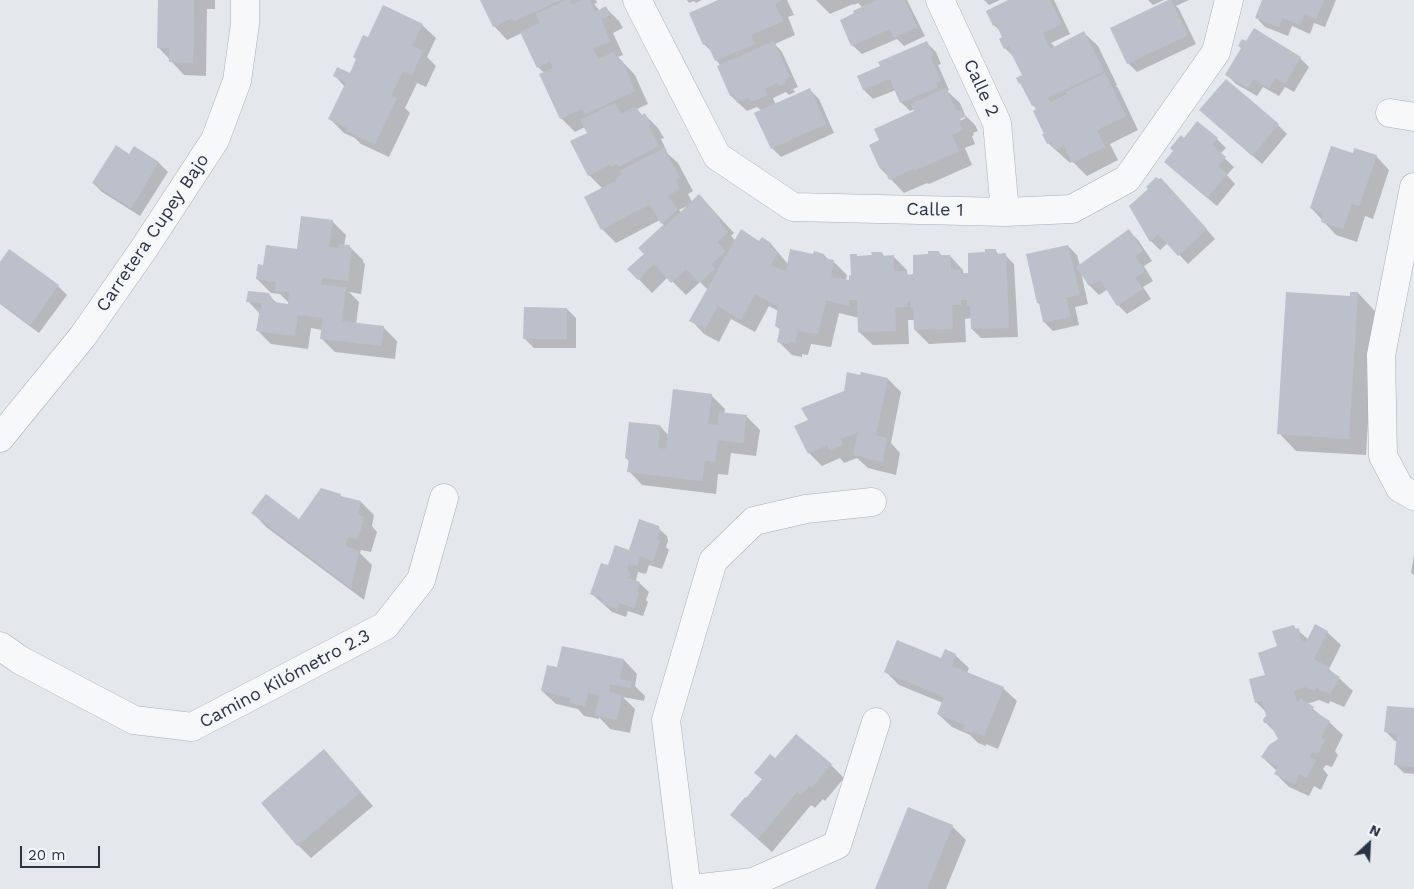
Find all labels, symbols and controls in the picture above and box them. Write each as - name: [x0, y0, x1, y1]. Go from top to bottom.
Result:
- street label: Calle 2: [958, 56, 1004, 120]
- street label: Carretera Cupey Bajo: [92, 150, 214, 316]
- street label: Calle 1: [906, 199, 964, 221]
- street label: Camino Kilómetro 2.3: [196, 625, 374, 733]
- north arrow: [1344, 819, 1394, 869]
- text: N: [1367, 821, 1383, 840]
- scale bar: [22, 836, 102, 868]
- text: 20 m: [28, 846, 66, 864]

